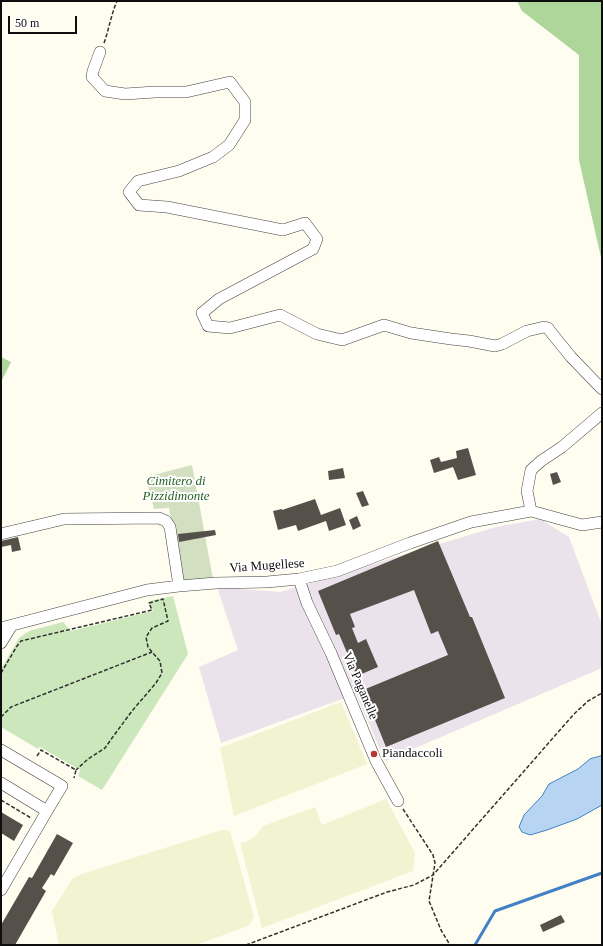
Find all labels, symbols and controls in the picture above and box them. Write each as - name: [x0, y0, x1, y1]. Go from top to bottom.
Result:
- scale bar: [10, 8, 79, 34]
- text: 50 m: [15, 16, 39, 30]
- park label: Cimitero di Pizzidimonte: [142, 474, 210, 505]
- street label: Via Mugellese: [229, 556, 305, 576]
- street label: Via Paganelle: [339, 650, 381, 722]
- place label: Piandaccoli: [382, 746, 443, 762]
- marker: Piandaccoli: [369, 749, 379, 759]

